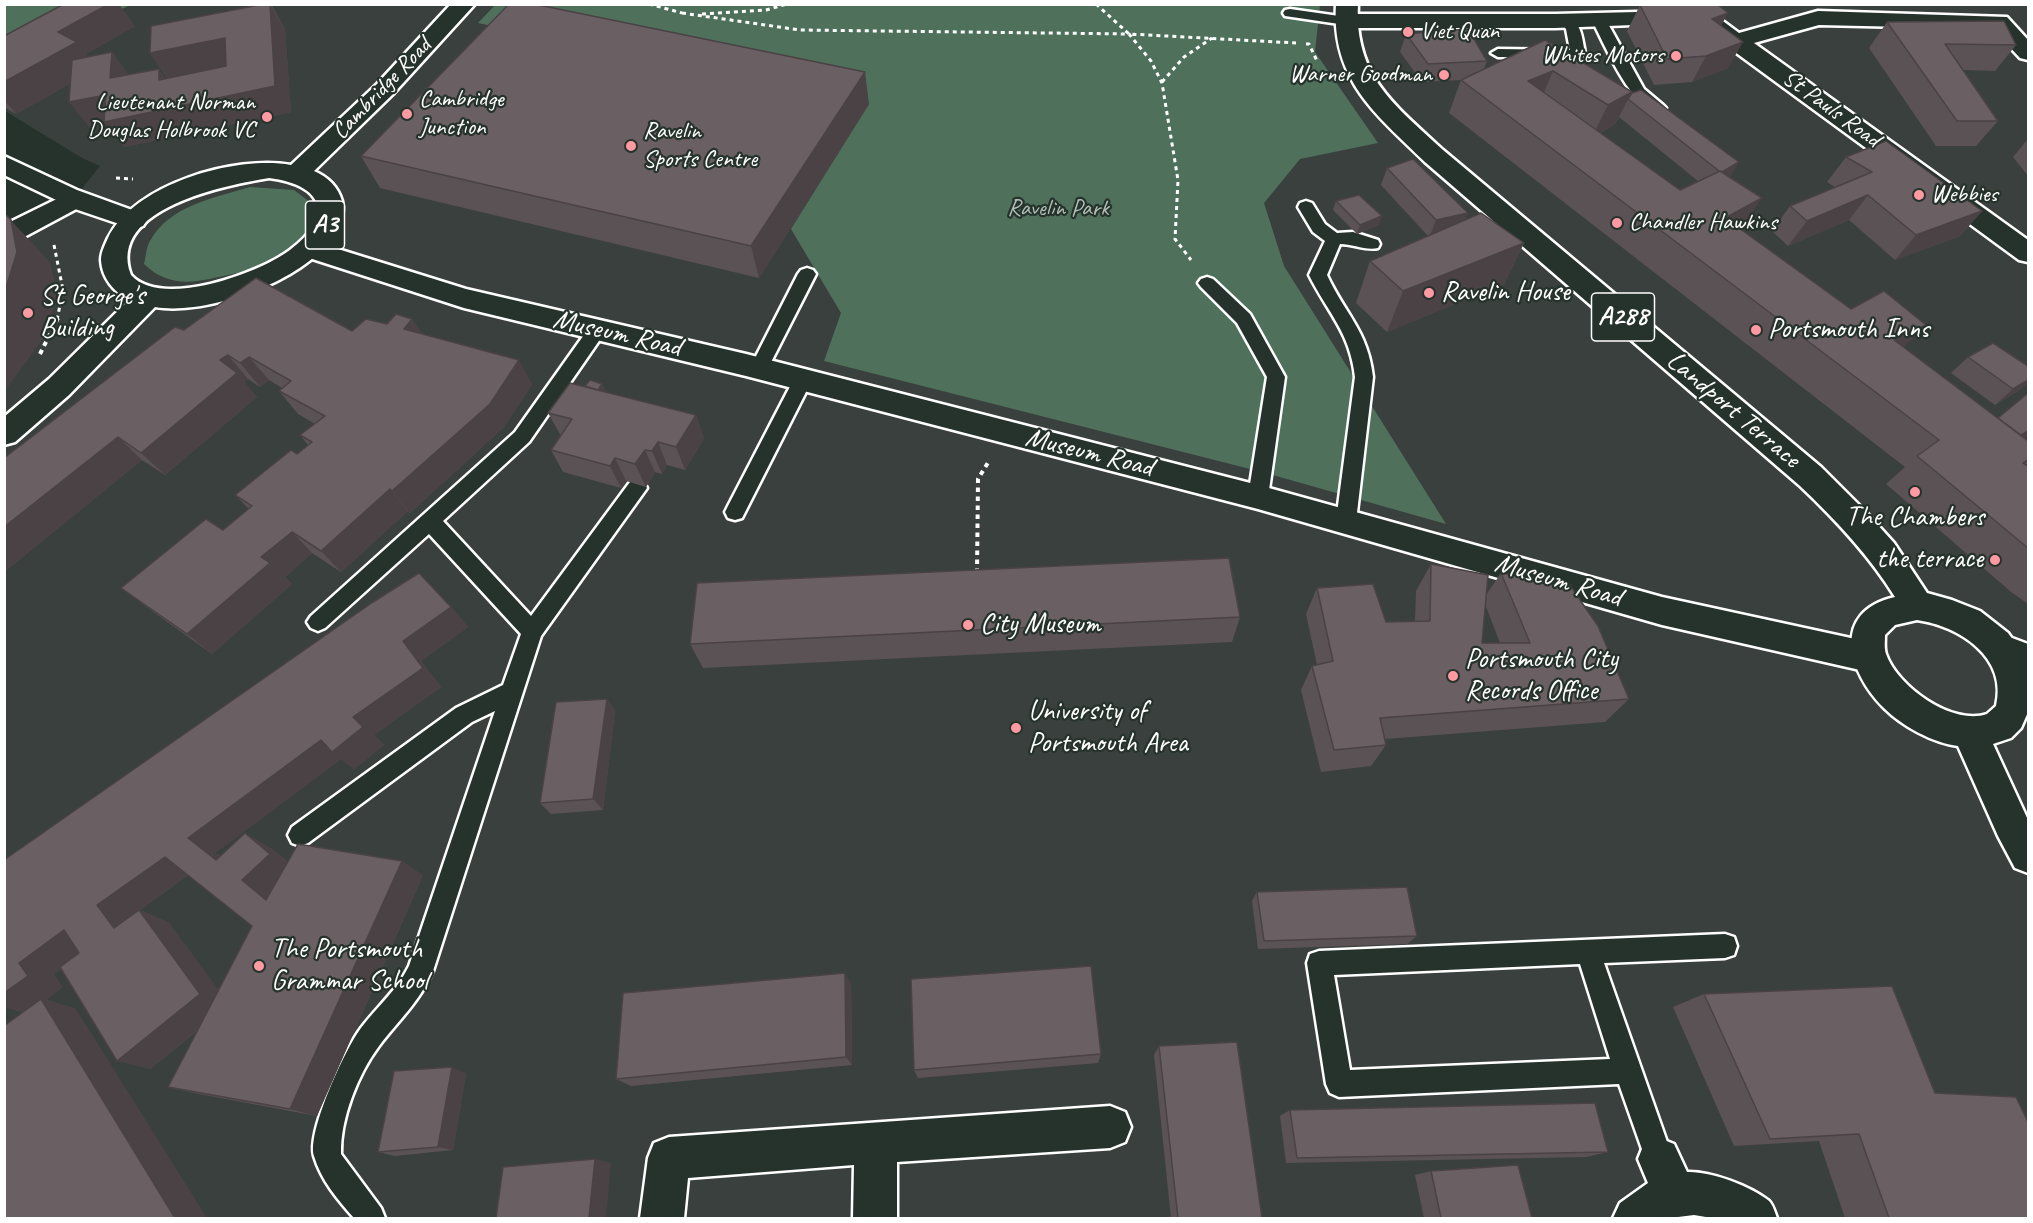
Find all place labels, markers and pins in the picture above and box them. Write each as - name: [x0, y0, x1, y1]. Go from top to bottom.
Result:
- place label: Viet Quan: [1420, 18, 1499, 46]
- marker: Viet Quan: [1401, 25, 1415, 39]
- place label: Whites Motors: [1542, 42, 1664, 70]
- marker: Whites Motors: [1669, 49, 1683, 63]
- place label: Warner Goodman: [1289, 61, 1432, 89]
- marker: Warner Goodman: [1437, 68, 1451, 82]
- place label: Cambridge Junction: [419, 86, 504, 142]
- place label: Lieutenant Norman Douglas Holbrook VC: [87, 89, 255, 145]
- marker: Cambridge Junction: [400, 107, 414, 121]
- marker: Lieutenant Norman Douglas Holbrook VC: [260, 110, 274, 124]
- place label: Ravelin Sports Centre: [643, 118, 757, 174]
- marker: Ravelin Sports Centre: [624, 139, 638, 153]
- place label: Webbies: [1931, 181, 1998, 209]
- marker: Webbies: [1912, 188, 1926, 202]
- place label: Chandler Hawkins: [1629, 209, 1777, 237]
- marker: Chandler Hawkins: [1610, 216, 1624, 230]
- place label: Ravelin House: [1441, 276, 1570, 310]
- place label: St George's Building: [40, 280, 145, 346]
- marker: Ravelin House: [1422, 286, 1436, 300]
- marker: St George's Building: [21, 306, 35, 320]
- place label: Portsmouth Inns: [1768, 313, 1929, 347]
- marker: Portsmouth Inns: [1749, 323, 1763, 337]
- marker: The Chambers: [1908, 485, 1922, 499]
- place label: The Chambers: [1846, 501, 1984, 535]
- place label: the terrace: [1876, 543, 1983, 577]
- marker: the terrace: [1988, 553, 2002, 567]
- place label: City Museum: [980, 608, 1100, 642]
- marker: City Museum: [961, 618, 975, 632]
- place label: Portsmouth City Records Office: [1465, 643, 1618, 709]
- marker: Portsmouth City Records Office: [1446, 669, 1460, 683]
- place label: University of Portsmouth Area: [1028, 695, 1188, 761]
- marker: University of Portsmouth Area: [1009, 721, 1023, 735]
- place label: The Portsmouth Grammar School: [271, 933, 428, 999]
- marker: The Portsmouth Grammar School: [252, 959, 266, 973]

